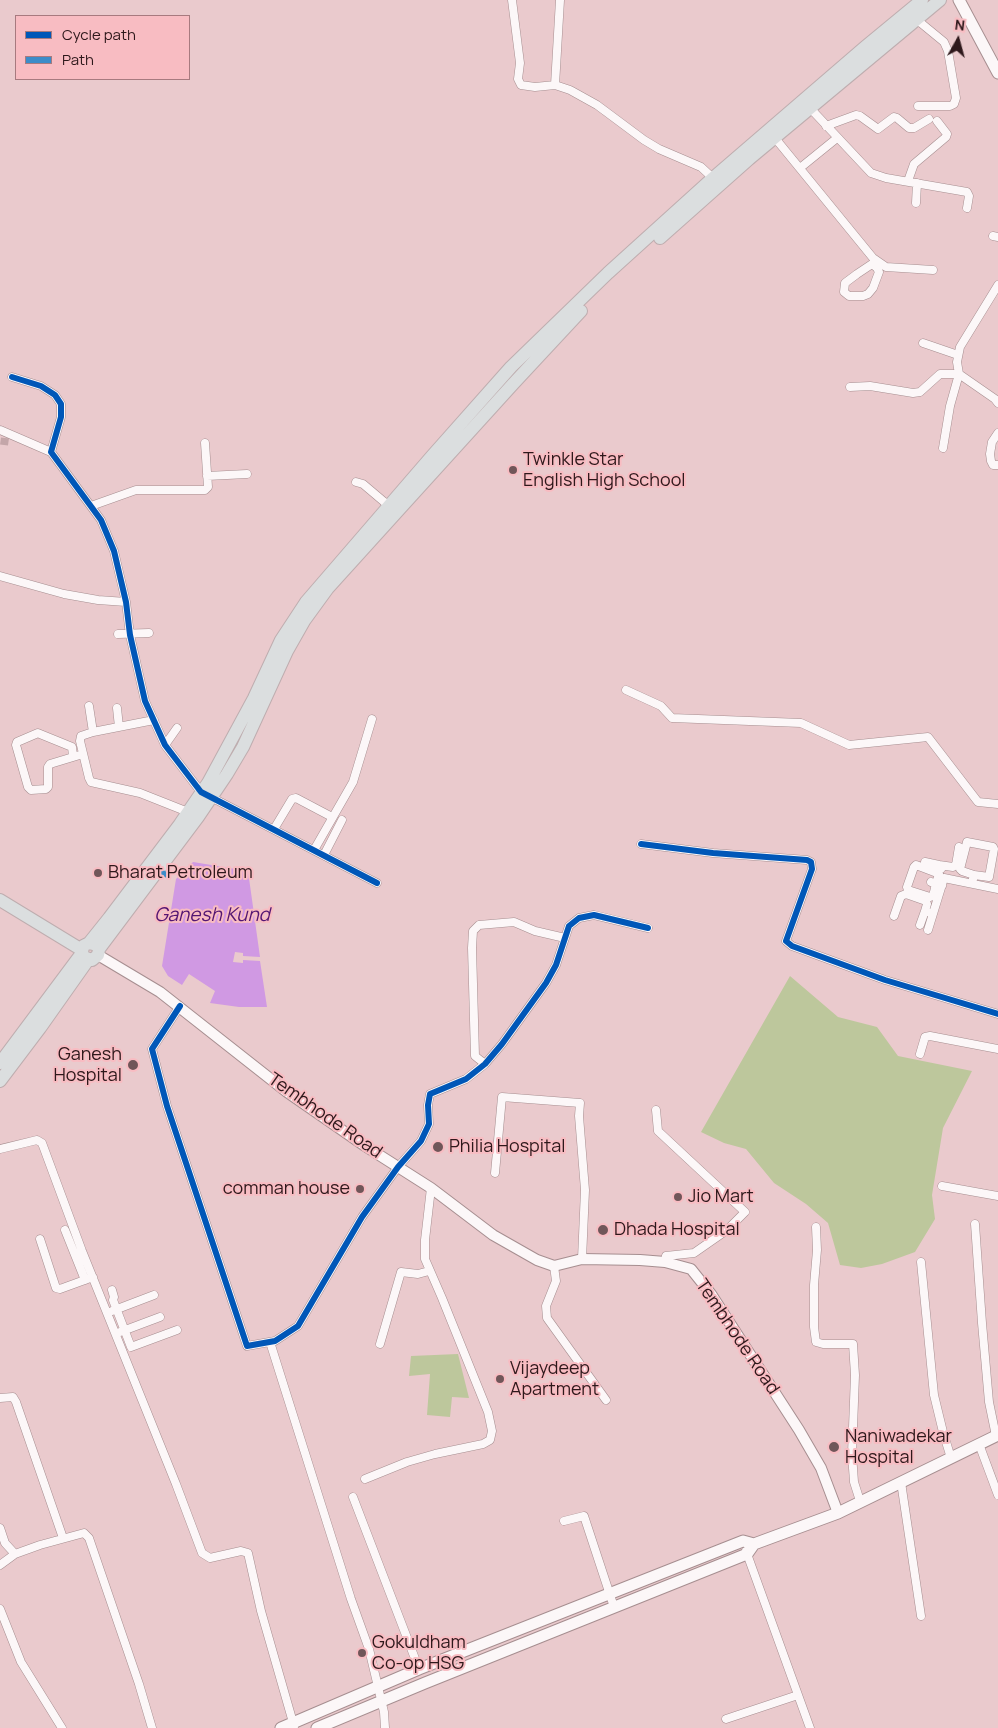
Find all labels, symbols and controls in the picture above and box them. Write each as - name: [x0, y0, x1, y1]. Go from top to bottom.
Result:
- legend: [15, 15, 190, 80]
- north arrow: [933, 15, 983, 65]
- text: N: [954, 15, 966, 35]
- text: Cycle path: [62, 24, 136, 45]
- text: Path: [62, 49, 94, 70]
- place label: Twinkle Star English High School: [523, 449, 685, 492]
- marker: Twinkle Star English High School: [507, 464, 519, 476]
- place label: Bharat Petroleum: [108, 862, 253, 884]
- marker: Bharat Petroleum: [92, 867, 104, 879]
- water label: Ganesh Kund: [154, 905, 270, 927]
- place label: Ganesh Hospital: [53, 1044, 122, 1086]
- marker: Ganesh Hospital: [126, 1058, 140, 1072]
- street label: Tembhode Road: [264, 1069, 386, 1163]
- place label: Philia Hospital: [449, 1136, 565, 1158]
- marker: Philia Hospital: [431, 1140, 445, 1154]
- place label: comman house: [223, 1178, 350, 1200]
- marker: comman house: [354, 1183, 366, 1195]
- place label: Jio Mart: [688, 1186, 754, 1208]
- marker: Jio Mart: [672, 1191, 684, 1203]
- place label: Dhada Hospital: [614, 1219, 740, 1241]
- marker: Dhada Hospital: [596, 1223, 610, 1237]
- street label: Tembhode Road: [691, 1275, 783, 1399]
- place label: Vijaydeep Apartment: [510, 1358, 599, 1400]
- marker: Vijaydeep Apartment: [494, 1373, 506, 1385]
- place label: Naniwadekar Hospital: [845, 1426, 952, 1468]
- marker: Naniwadekar Hospital: [827, 1440, 841, 1454]
- place label: Gokuldham Co-op HSG: [372, 1632, 466, 1675]
- marker: Gokuldham Co-op HSG: [356, 1647, 368, 1659]

